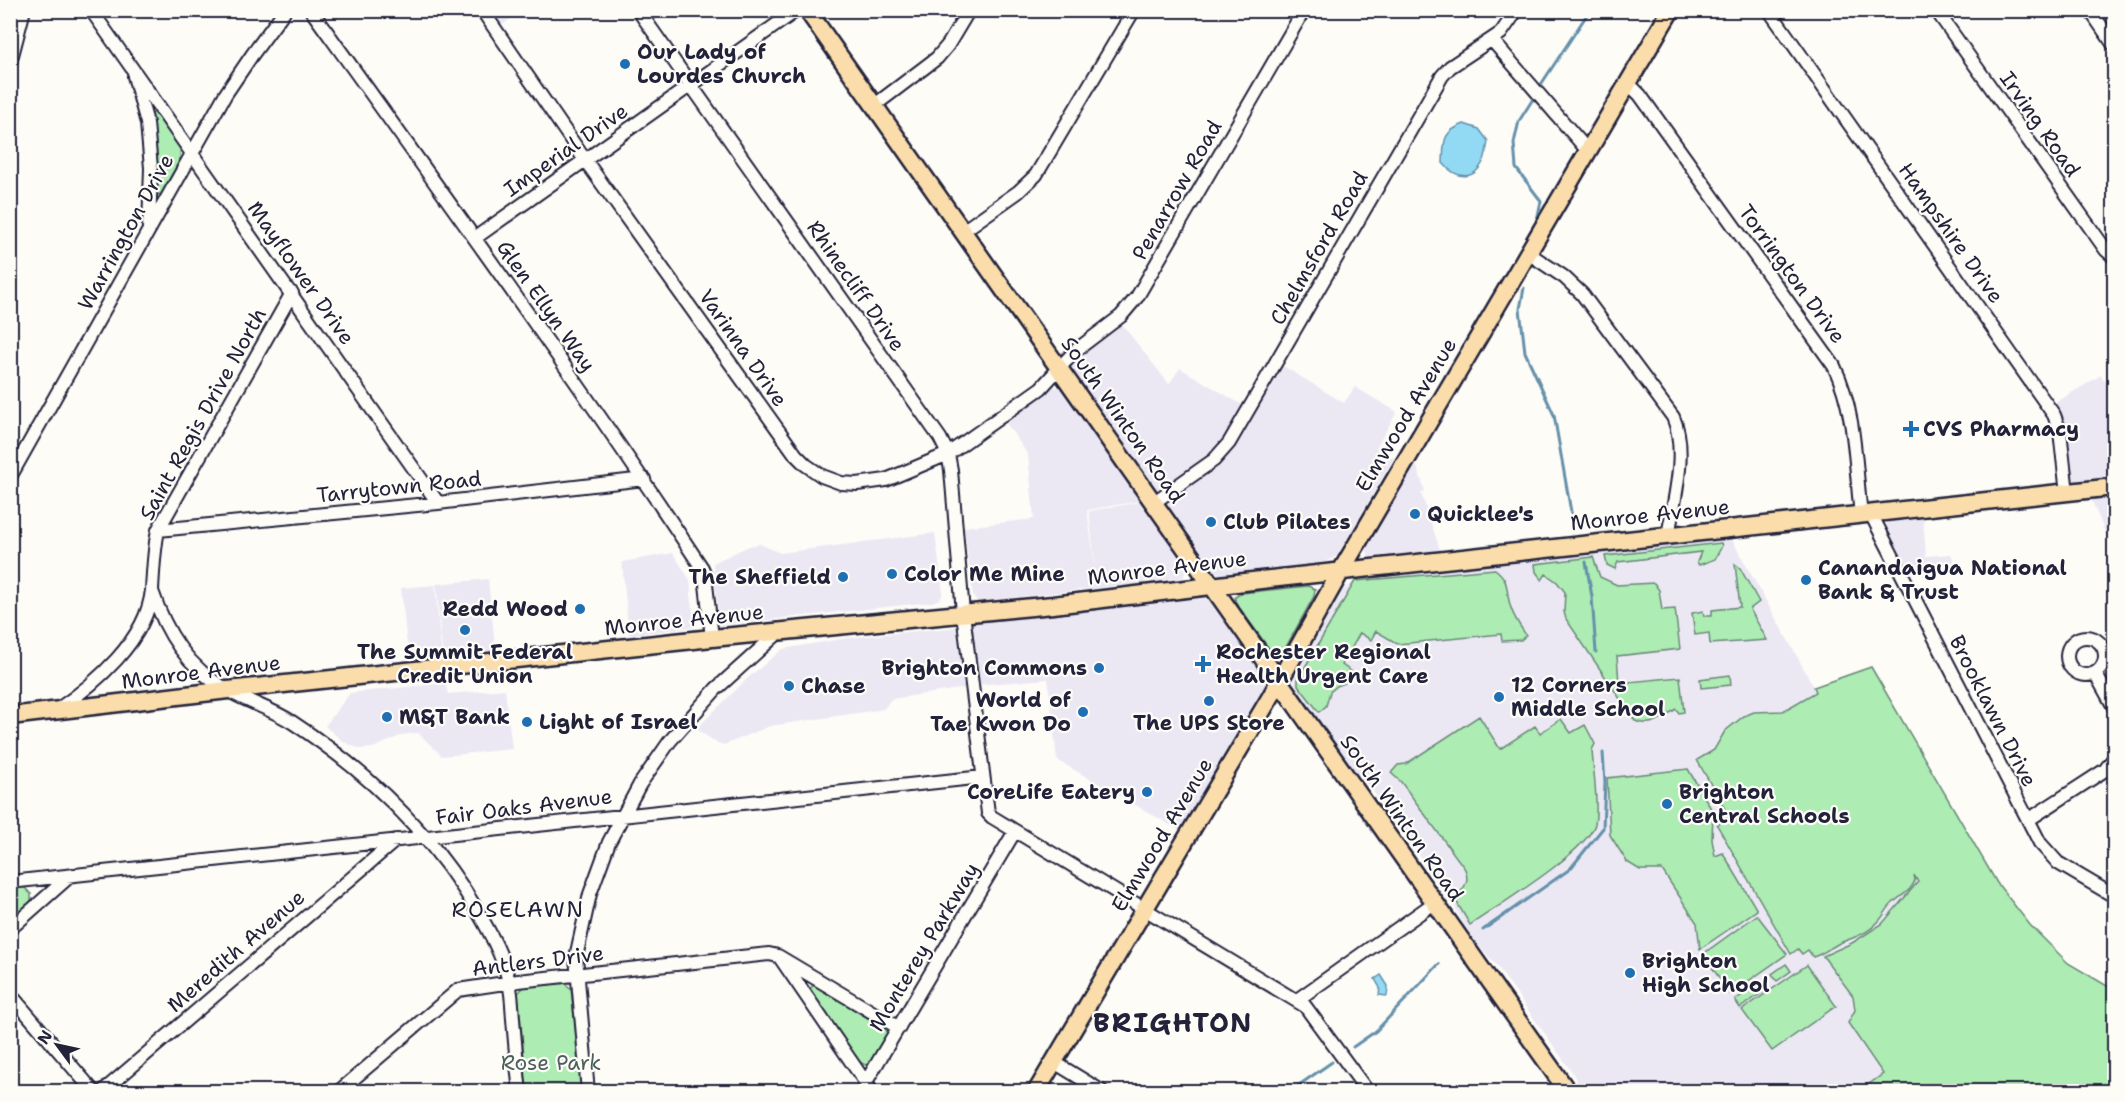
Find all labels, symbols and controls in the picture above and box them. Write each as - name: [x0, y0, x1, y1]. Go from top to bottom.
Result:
- place label: Our Lady of Lourdes Church: [637, 38, 806, 90]
- marker: Our Lady of Lourdes Church: [618, 57, 632, 71]
- street label: Irving Road: [1993, 66, 2087, 182]
- street label: Imperial Drive: [498, 97, 634, 203]
- street label: Penarrow Road: [1126, 115, 1228, 265]
- street label: Warrington Drive: [71, 149, 181, 315]
- street label: Hampshire Drive: [1892, 157, 2010, 309]
- street label: Chelmsford Road: [1264, 166, 1374, 330]
- street label: Mayflower Drive: [241, 196, 361, 350]
- street label: Torrington Drive: [1732, 199, 1852, 349]
- street label: Rhinecliff Drive: [800, 215, 912, 357]
- street label: Glen Ellyn Way: [490, 235, 602, 377]
- street label: Varinna Drive: [692, 284, 794, 412]
- street label: Saint Regis Drive North: [133, 303, 273, 525]
- street label: South Winton Road: [1055, 331, 1191, 509]
- street label: Elmwood Avenue: [1349, 333, 1463, 497]
- place label: CVS Pharmacy: [1923, 415, 2079, 443]
- marker: CVS Pharmacy: [1904, 422, 1918, 436]
- street label: Tarrytown Road: [315, 464, 483, 510]
- street label: Monroe Avenue: [1569, 493, 1731, 537]
- place label: Quicklee's: [1427, 500, 1534, 528]
- marker: Quicklee's: [1408, 507, 1422, 521]
- place label: Club Pilates: [1223, 508, 1351, 536]
- marker: Club Pilates: [1204, 515, 1218, 529]
- street label: Monroe Avenue: [1086, 544, 1248, 592]
- place label: Canandaigua National Bank & Trust: [1818, 554, 2067, 606]
- place label: Color Me Mine: [904, 560, 1065, 588]
- place label: The Sheffield: [688, 563, 831, 591]
- marker: Color Me Mine: [885, 567, 899, 581]
- marker: The Sheffield: [836, 570, 850, 584]
- marker: Canandaigua National Bank & Trust: [1799, 573, 1813, 587]
- place label: Redd Wood: [442, 595, 568, 623]
- street label: Monroe Avenue: [603, 598, 765, 642]
- marker: Redd Wood: [573, 602, 587, 616]
- marker: The Summit Federal Credit Union: [458, 623, 472, 637]
- street label: Brooklawn Drive: [1943, 630, 2043, 792]
- place label: The Summit Federal Credit Union: [357, 638, 573, 690]
- place label: Rochester Regional Health Urgent Care: [1216, 638, 1431, 690]
- street label: Monroe Avenue: [120, 648, 282, 696]
- place label: Brighton Commons: [882, 654, 1087, 682]
- marker: Rochester Regional Health Urgent Care: [1194, 655, 1212, 673]
- marker: Brighton Commons: [1092, 661, 1106, 675]
- place label: 12 Corners Middle School: [1511, 671, 1665, 723]
- place label: Chase: [801, 672, 866, 700]
- marker: Chase: [782, 679, 796, 693]
- place label: World of Tae Kwon Do: [930, 686, 1072, 738]
- marker: 12 Corners Middle School: [1492, 690, 1506, 704]
- marker: The UPS Store: [1202, 694, 1216, 708]
- place label: M&T Bank: [399, 703, 510, 731]
- marker: World of Tae Kwon Do: [1076, 705, 1090, 719]
- place label: Light of Israel: [539, 708, 697, 736]
- place label: The UPS Store: [1133, 709, 1285, 737]
- marker: M&T Bank: [380, 710, 394, 724]
- marker: Light of Israel: [520, 715, 534, 729]
- street label: South Winton Road: [1334, 729, 1470, 907]
- street label: Elmwood Avenue: [1105, 753, 1219, 917]
- place label: CoreLife Eatery: [967, 778, 1135, 806]
- place label: Brighton Central Schools: [1679, 778, 1849, 830]
- street label: Fair Oaks Avenue: [434, 782, 614, 832]
- marker: CoreLife Eatery: [1140, 785, 1154, 799]
- marker: Brighton Central Schools: [1660, 797, 1674, 811]
- street label: Monterey Parkway: [862, 857, 986, 1037]
- street label: Meredith Avenue: [161, 883, 311, 1019]
- district label: ROSELAWN: [452, 895, 584, 924]
- street label: Antlers Drive: [471, 939, 605, 983]
- place label: Brighton High School: [1642, 947, 1770, 999]
- marker: Brighton High School: [1623, 966, 1637, 980]
- district label: BRIGHTON: [1093, 1004, 1253, 1041]
- north arrow: [27, 1015, 87, 1075]
- text: N: [33, 1026, 57, 1048]
- park label: Rose Park: [501, 1049, 601, 1077]

